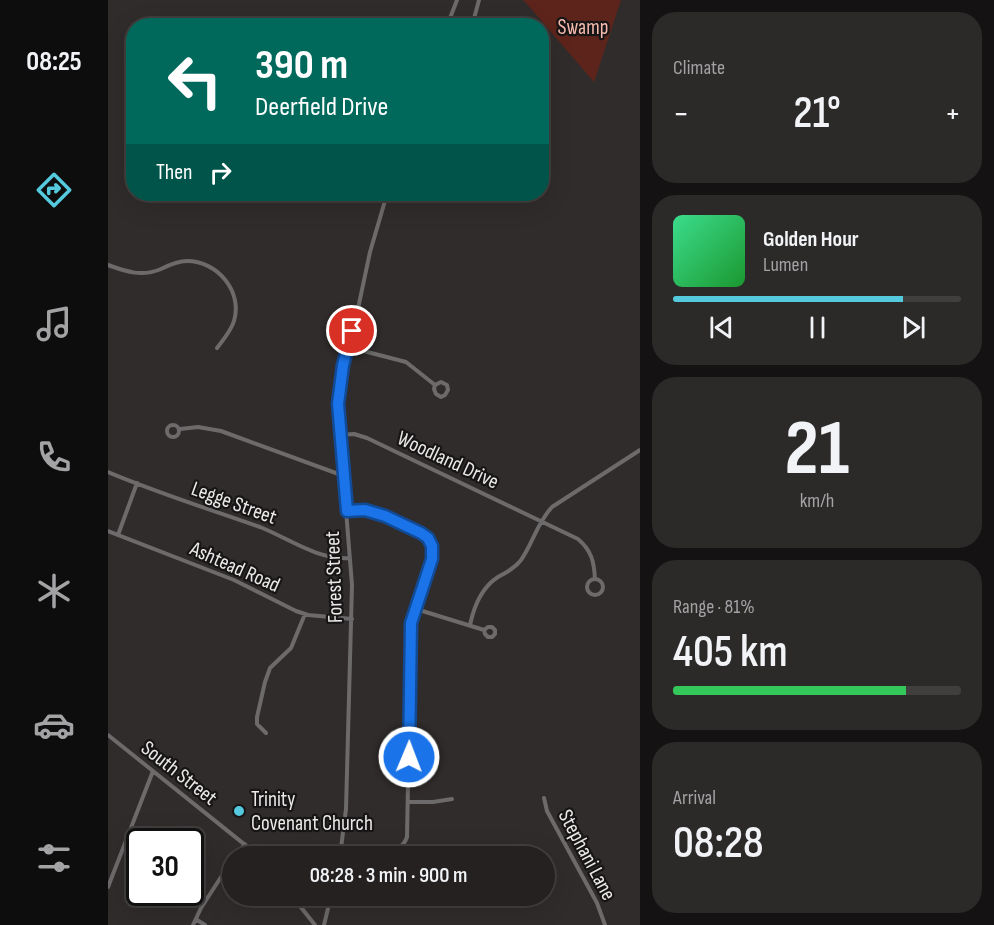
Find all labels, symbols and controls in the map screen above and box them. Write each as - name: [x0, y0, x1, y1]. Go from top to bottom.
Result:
- park label: Swamp: [558, 15, 608, 40]
- text: 390 m: [255, 40, 348, 91]
- icon: left: [156, 42, 234, 120]
- text: 08:25: [26, 46, 82, 78]
- text: Climate: [673, 56, 725, 80]
- text: 21°: [793, 86, 841, 141]
- text: Deerfield Drive: [255, 91, 388, 123]
- text: −: [673, 94, 689, 134]
- text: +: [945, 94, 961, 134]
- icon: right: [204, 156, 237, 189]
- text: Then: [156, 159, 192, 186]
- icon: directions: [33, 169, 75, 211]
- text: Golden Hour: [763, 226, 859, 253]
- text: Lumen: [763, 253, 808, 277]
- icon: music: [33, 303, 75, 345]
- pin: [326, 305, 377, 356]
- icon: previous: [705, 311, 738, 344]
- icon: pause: [801, 311, 834, 344]
- icon: next: [897, 311, 930, 344]
- icon: arrive: [335, 314, 368, 347]
- text: 21: [785, 403, 849, 496]
- street label: Woodland Drive: [393, 426, 503, 494]
- icon: phone: [33, 436, 75, 478]
- street label: Legge Street: [188, 476, 280, 530]
- text: km/h: [800, 489, 834, 513]
- street label: Forest Street: [320, 531, 348, 623]
- street label: Ashtead Road: [185, 536, 284, 598]
- icon: climate: [33, 570, 75, 612]
- text: Range · 81%: [673, 595, 755, 619]
- text: 405 km: [673, 625, 788, 680]
- icon: car: [33, 704, 75, 746]
- position arrow: [377, 725, 441, 789]
- street label: South Street: [136, 736, 222, 810]
- text: Arrival: [673, 786, 716, 810]
- place label: Trinity Covenant Church: [251, 787, 373, 836]
- marker: Trinity Covenant Church: [232, 804, 246, 818]
- street label: Stephani Lane: [553, 805, 621, 905]
- text: 08:28: [673, 816, 764, 871]
- speed limit sign: 30: [126, 828, 204, 906]
- icon: filters: [33, 837, 75, 879]
- text: 08:28 · 3 min · 900 m: [310, 862, 467, 889]

